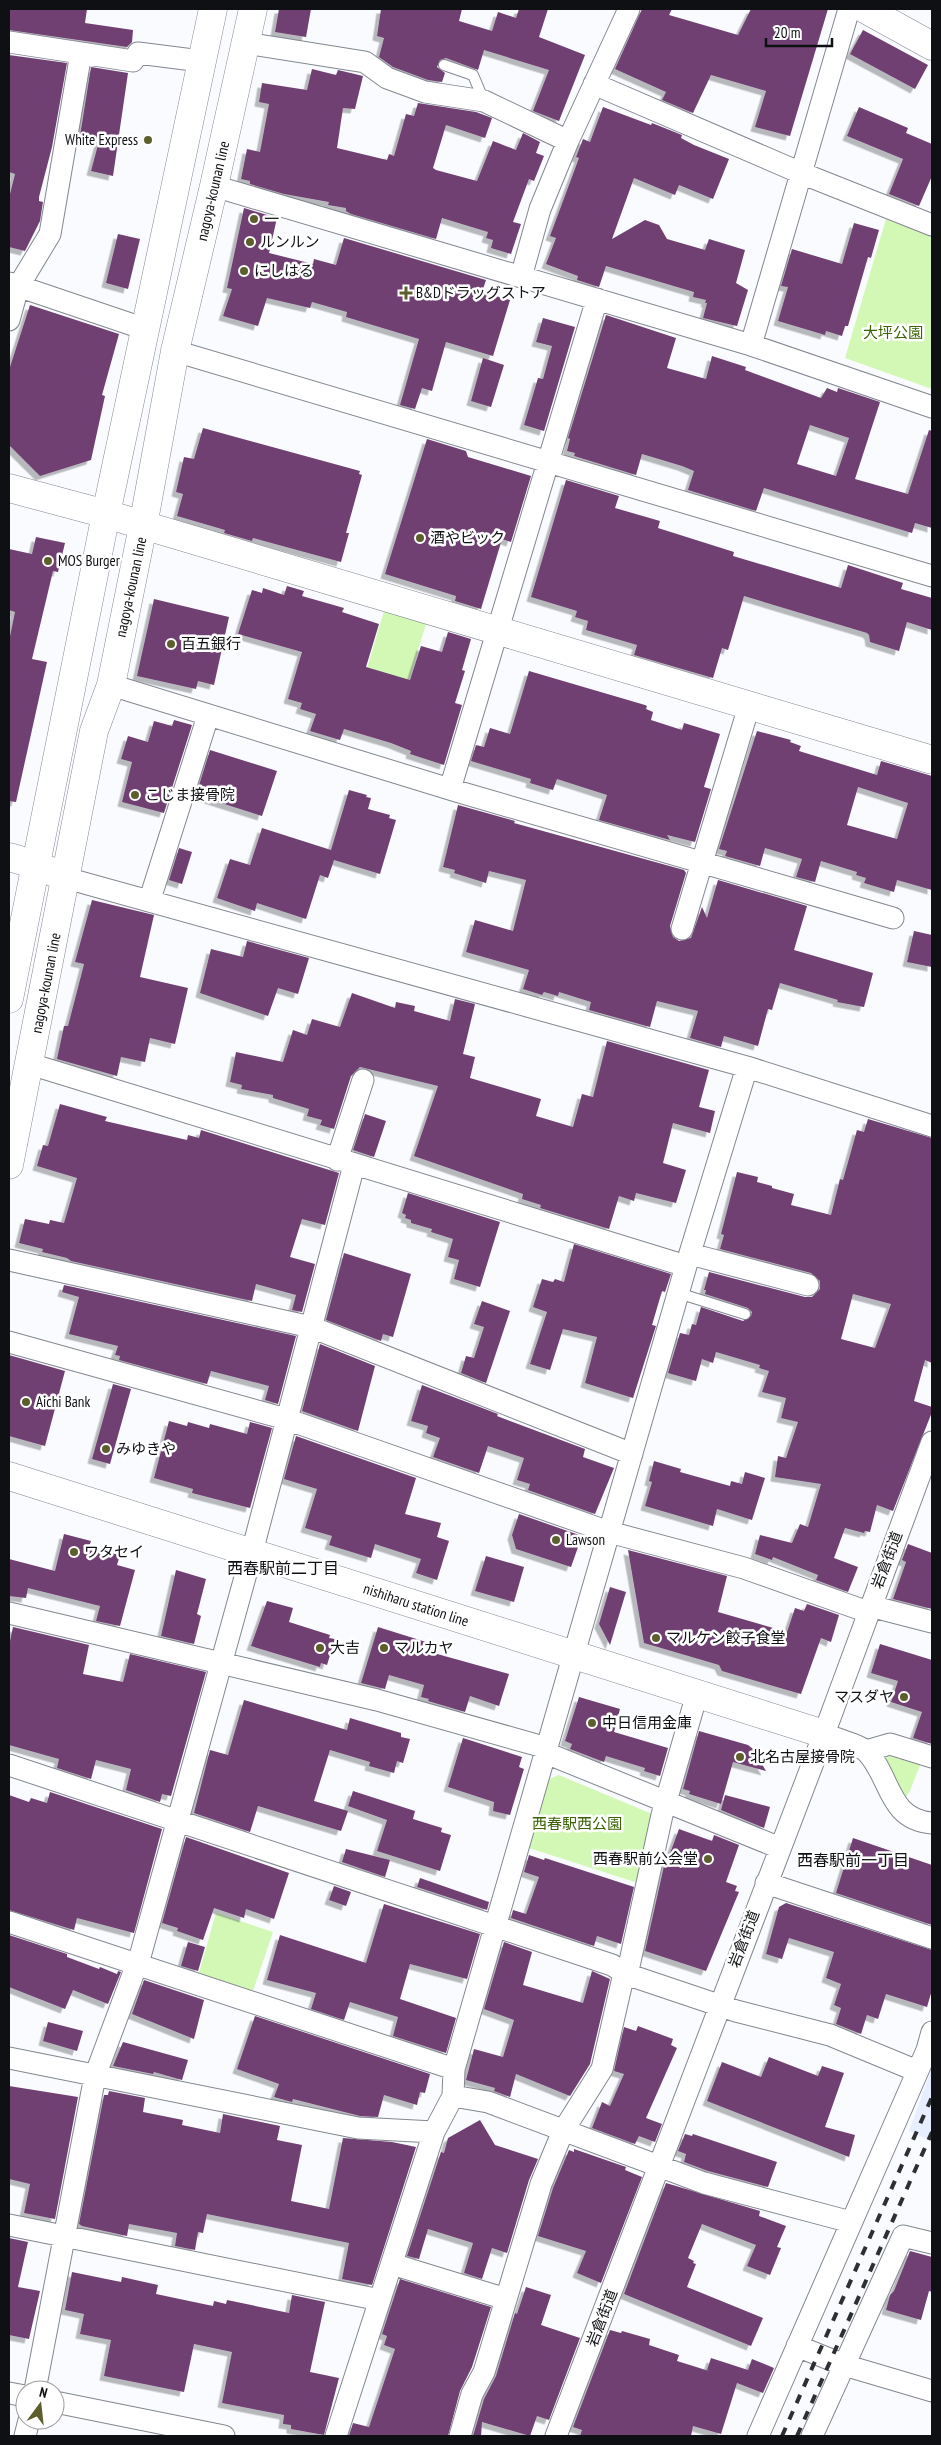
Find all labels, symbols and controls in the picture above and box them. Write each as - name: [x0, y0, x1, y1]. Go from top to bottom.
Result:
- scale bar: [766, 15, 832, 47]
- text: 20 m: [774, 23, 800, 42]
- place label: White Express: [65, 130, 138, 149]
- marker: White Express: [142, 134, 154, 146]
- street label: nagoya-kounan line: [192, 139, 233, 243]
- place label: 一: [264, 209, 279, 228]
- marker: 一: [248, 213, 260, 225]
- place label: ルンルン: [260, 232, 319, 251]
- marker: ルンルン: [244, 236, 256, 248]
- place label: にしはる: [254, 261, 314, 280]
- marker: にしはる: [238, 265, 250, 277]
- place label: B&Dドラッグストア: [416, 283, 546, 302]
- marker: B&Dドラッグストア: [400, 287, 412, 299]
- park label: 大坪公園: [863, 323, 923, 342]
- place label: 酒やビック: [430, 528, 505, 547]
- marker: 酒やビック: [414, 532, 426, 544]
- street label: nagoya-kounan line: [111, 535, 150, 639]
- place label: MOS Burger: [58, 551, 121, 570]
- marker: MOS Burger: [42, 555, 54, 567]
- place label: 百五銀行: [181, 634, 241, 653]
- marker: 百五銀行: [165, 638, 177, 650]
- place label: こじま接骨院: [145, 785, 235, 804]
- marker: こじま接骨院: [129, 789, 141, 801]
- street label: nagoya-kounan line: [26, 931, 65, 1035]
- place label: Aichi Bank: [36, 1392, 90, 1411]
- marker: Aichi Bank: [20, 1396, 32, 1408]
- place label: みゆきや: [116, 1439, 176, 1458]
- marker: みゆきや: [100, 1443, 112, 1455]
- street label: 岩倉街道: [867, 1528, 906, 1591]
- place label: Lawson: [566, 1530, 605, 1549]
- marker: Lawson: [550, 1534, 562, 1546]
- place label: ワタセイ: [84, 1542, 144, 1561]
- marker: ワタセイ: [68, 1546, 80, 1558]
- district label: 西春駅前二丁目: [227, 1558, 339, 1578]
- street label: nishiharu station line: [361, 1579, 471, 1630]
- place label: マルケン餃子食堂: [666, 1628, 786, 1647]
- marker: マルケン餃子食堂: [650, 1632, 662, 1644]
- place label: 大吉: [330, 1638, 360, 1657]
- place label: マルカヤ: [394, 1638, 454, 1657]
- marker: 大吉: [314, 1642, 326, 1654]
- marker: マルカヤ: [378, 1642, 390, 1654]
- place label: マスダヤ: [834, 1687, 894, 1706]
- marker: マスダヤ: [898, 1691, 910, 1703]
- place label: 中日信用金庫: [602, 1713, 692, 1732]
- marker: 中日信用金庫: [586, 1717, 598, 1729]
- place label: 北名古屋接骨院: [750, 1747, 855, 1766]
- marker: 北名古屋接骨院: [734, 1751, 746, 1763]
- park label: 西春駅西公園: [532, 1814, 622, 1833]
- place label: 西春駅前公会堂: [593, 1849, 698, 1868]
- district label: 西春駅前一丁目: [797, 1850, 909, 1870]
- marker: 西春駅前公会堂: [702, 1853, 714, 1865]
- street label: 岩倉街道: [724, 1907, 763, 1970]
- street label: 岩倉街道: [582, 2286, 621, 2349]
- north arrow: [15, 2380, 65, 2430]
- text: N: [37, 2383, 49, 2402]

